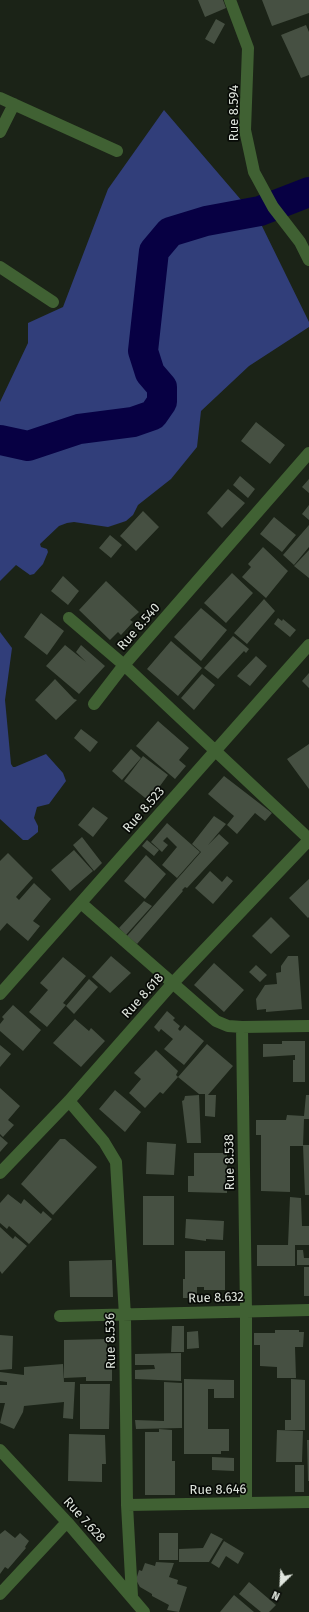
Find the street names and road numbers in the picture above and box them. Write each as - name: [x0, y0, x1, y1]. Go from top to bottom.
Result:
- street label: Rue 8.594: [226, 85, 242, 141]
- street label: Rue 8.540: [114, 600, 164, 654]
- street label: Rue 8.523: [120, 784, 168, 836]
- street label: Rue 8.618: [119, 970, 167, 1022]
- street label: Rue 8.538: [222, 1134, 238, 1190]
- street label: Rue 8.632: [188, 1289, 244, 1307]
- street label: Rue 8.536: [103, 1313, 119, 1369]
- street label: Rue 8.646: [189, 1482, 247, 1498]
- street label: Rue 7.628: [60, 1494, 108, 1546]

